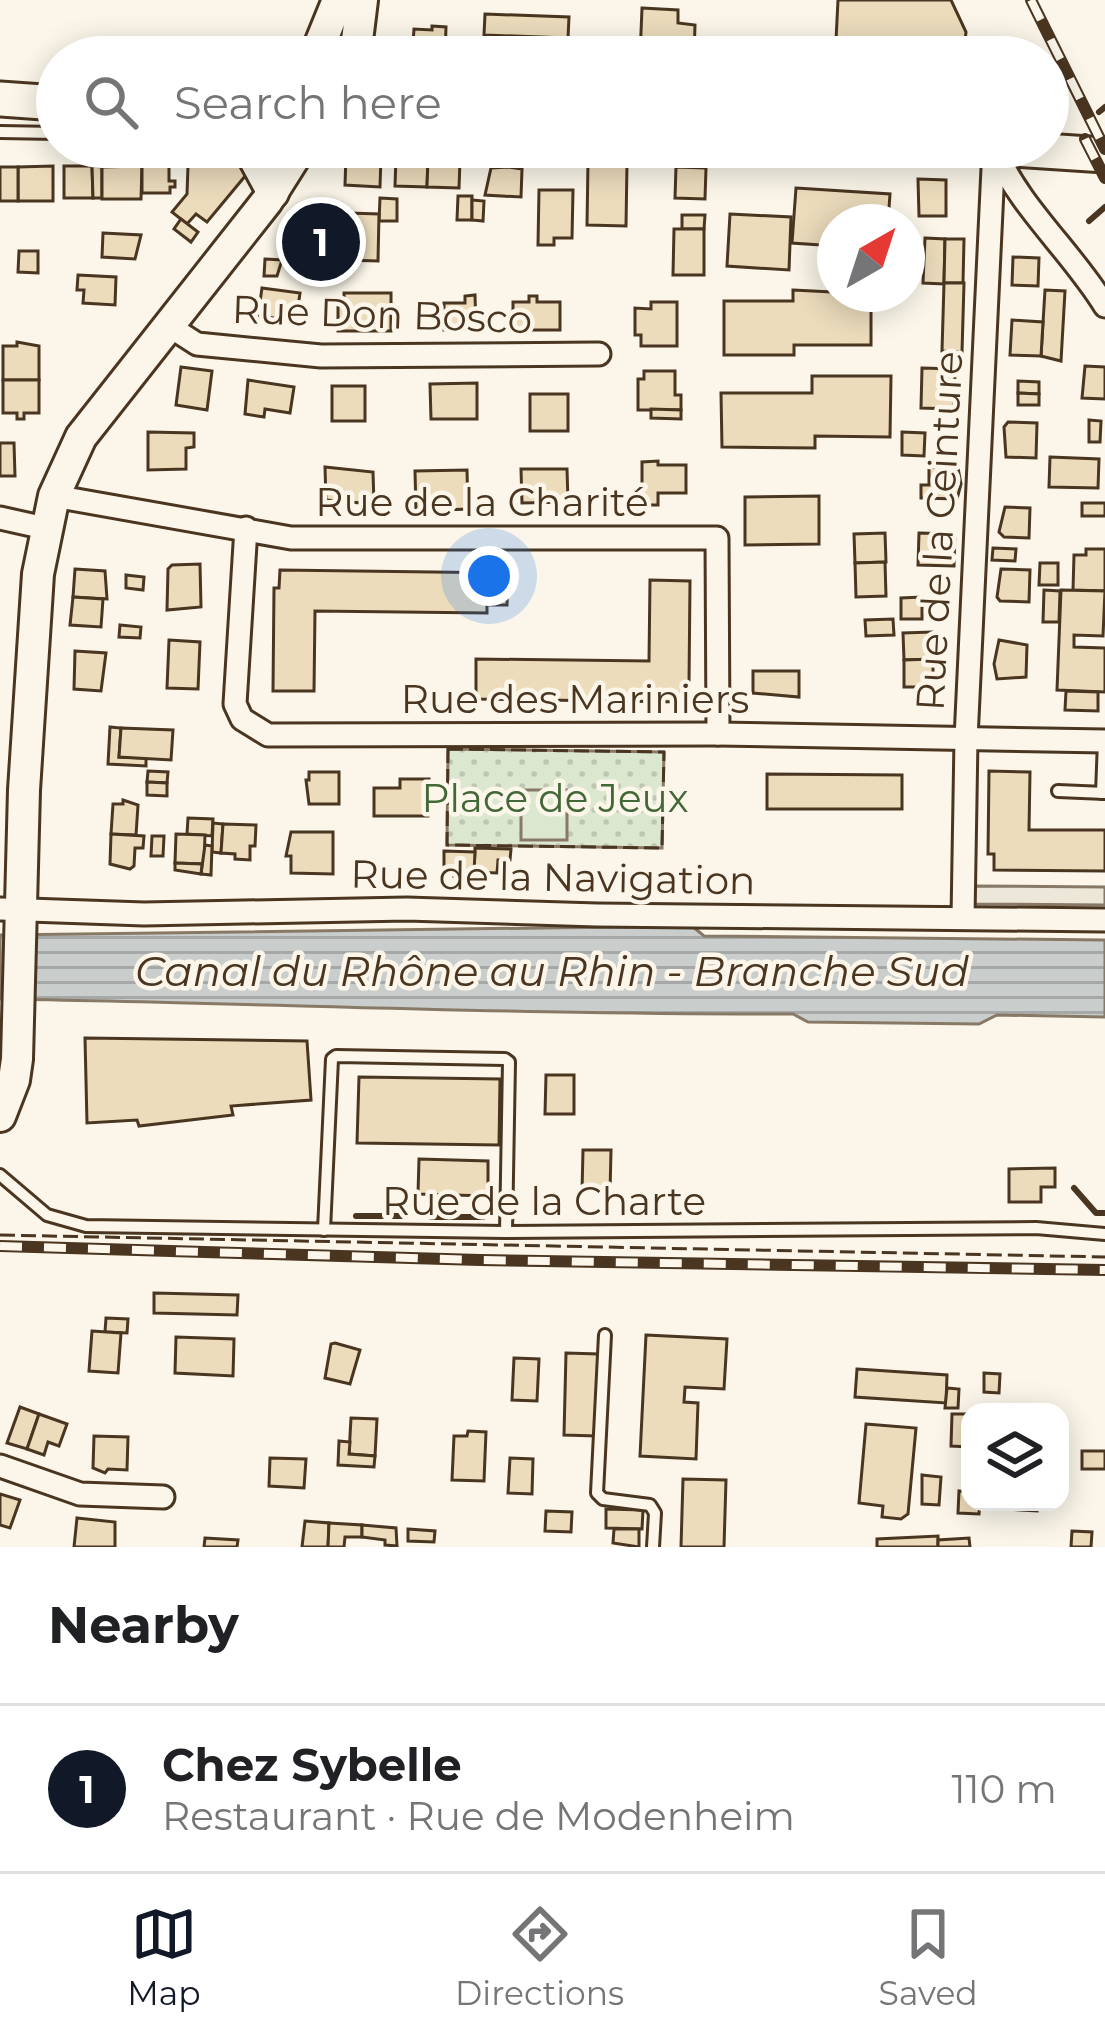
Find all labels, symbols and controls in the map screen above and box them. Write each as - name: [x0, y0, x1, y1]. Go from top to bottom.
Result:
- search box: [36, 36, 1069, 168]
- icon: search: [78, 69, 144, 135]
- text: Search here: [174, 75, 442, 130]
- pin: 1: [282, 197, 360, 287]
- north arrow: [817, 204, 925, 312]
- street label: Rue Don Bosco: [231, 285, 533, 343]
- street label: Rue de la Ceinture: [906, 350, 972, 712]
- street label: Rue de la Charité: [315, 478, 649, 526]
- your location: [459, 546, 519, 606]
- street label: Rue des Mariniers: [401, 675, 749, 723]
- park label: Place de Jeux: [421, 774, 689, 822]
- street label: Rue de la Navigation: [350, 849, 756, 905]
- water label: Canal du Rhône au Rhin - Branche Sud: [135, 945, 970, 997]
- street label: Rue de la Charte: [382, 1177, 706, 1225]
- map controls: [961, 1403, 1069, 1511]
- button: layers: [961, 1403, 1069, 1511]
- text: Nearby: [48, 1594, 239, 1656]
- text: Chez Sybelle: [162, 1737, 462, 1792]
- text: 1: [79, 1765, 95, 1813]
- text: 110 m: [951, 1765, 1057, 1813]
- text: Restaurant · Rue de Modenheim: [162, 1792, 795, 1840]
- tab: Map: [127, 1901, 201, 2013]
- tab: Directions: [455, 1901, 624, 2013]
- tab: Saved: [879, 1901, 978, 2013]

